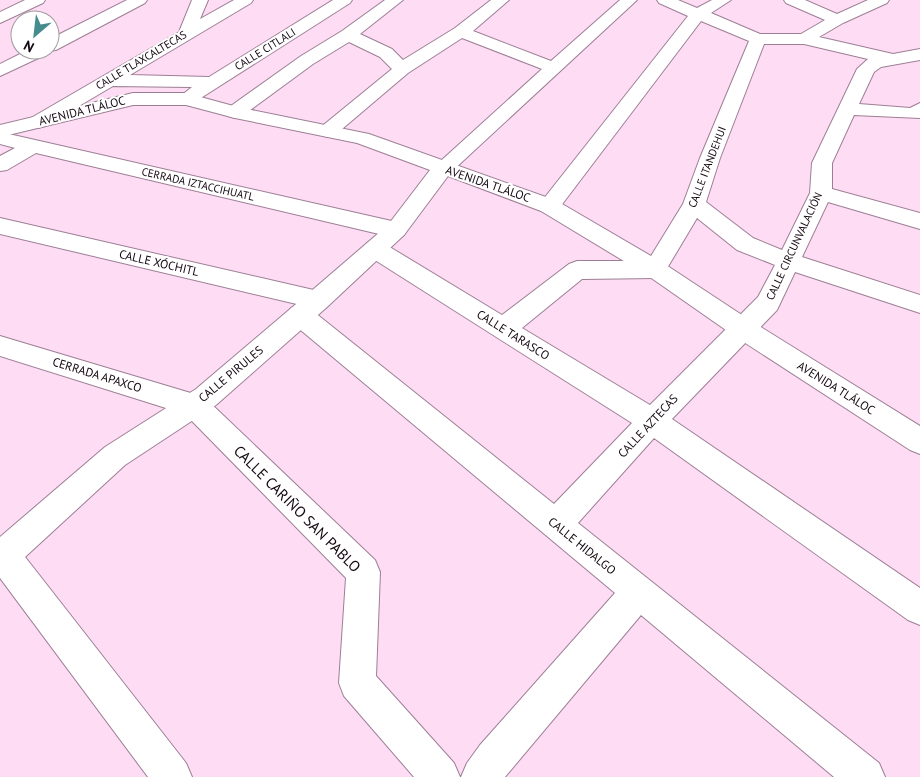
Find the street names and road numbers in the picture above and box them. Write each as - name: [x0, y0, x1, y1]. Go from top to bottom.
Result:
- street label: CALLE CITLALI: [232, 25, 298, 73]
- street label: CALLE TLAXCALTECAS: [93, 27, 189, 93]
- street label: AVENIDA TLÁLOC: [37, 92, 127, 129]
- street label: CALLE ITANDEHUI: [685, 124, 729, 210]
- street label: AVENIDA TLÁLOC: [444, 162, 533, 205]
- street label: CERRADA IZTACCIHUATL: [140, 164, 256, 204]
- street label: CALLE CIRCUNVALACIÓN: [763, 190, 825, 302]
- street label: CALLE XÓCHITL: [118, 246, 201, 279]
- street label: CALLE TARASCO: [474, 306, 552, 363]
- street label: CALLE PIRULES: [195, 342, 266, 405]
- street label: CERRADA APAXCO: [51, 354, 144, 395]
- street label: AVENIDA TLÁLOC: [795, 358, 878, 417]
- street label: CALLE AZTECAS: [614, 391, 681, 461]
- street label: CALLE CARIÑO SAN PABLO: [230, 441, 365, 576]
- street label: CALLE HIDALGO: [545, 514, 619, 577]

